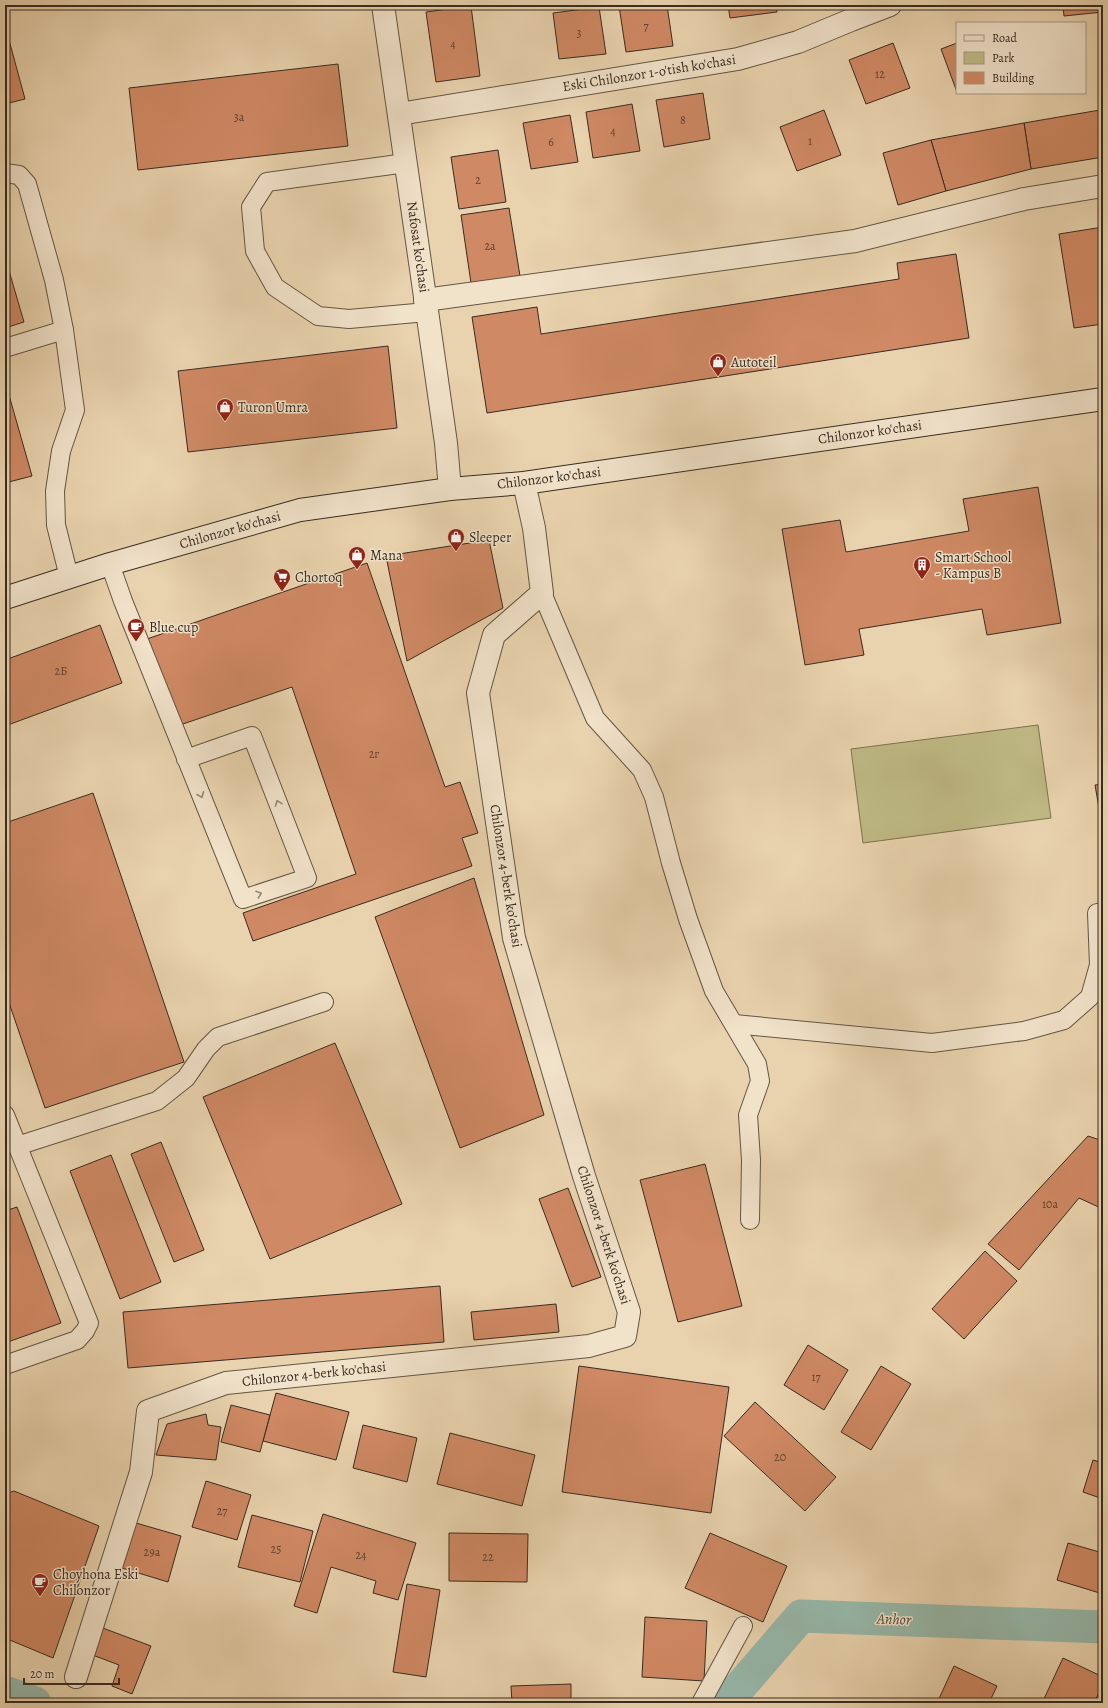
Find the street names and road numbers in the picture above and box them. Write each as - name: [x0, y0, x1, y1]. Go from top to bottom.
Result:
- street label: Eski Chilonzor 1-o'tish ko'chasi: [561, 50, 737, 96]
- street label: Nafosat ko'chasi: [402, 200, 434, 294]
- street label: Chilonzor ko'chasi: [817, 415, 923, 449]
- street label: Chilonzor ko'chasi: [496, 462, 602, 494]
- street label: Chilonzor ko'chasi: [177, 506, 283, 554]
- street label: Chilonzor 4-berk ko'chasi: [485, 803, 527, 949]
- street label: Chilonzor 4-berk ko'chasi: [573, 1163, 635, 1307]
- street label: Chilonzor 4-berk ko'chasi: [241, 1357, 387, 1391]

